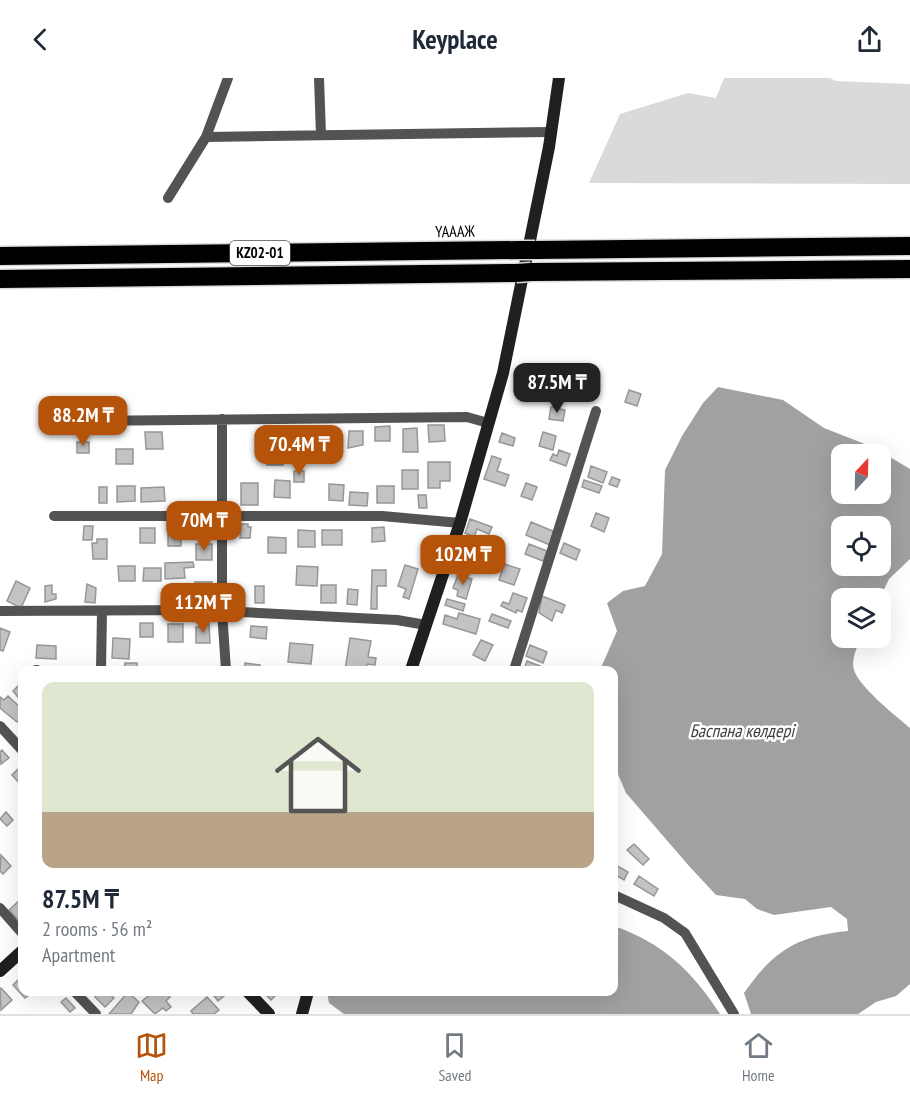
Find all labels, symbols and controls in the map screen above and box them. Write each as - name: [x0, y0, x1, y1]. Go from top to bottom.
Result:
- text: Keyplace: [412, 22, 498, 56]
- icon: back: [24, 23, 57, 56]
- icon: share: [853, 23, 886, 56]
- street label: ҮАААЖ: [435, 221, 476, 241]
- road number: KZ02-01: [230, 241, 290, 265]
- pin: 87.5M ₸: [502, 363, 612, 414]
- text: 87.5M ₸: [527, 369, 587, 395]
- pin: 88.2M ₸: [28, 396, 138, 447]
- text: 88.2M ₸: [52, 402, 114, 428]
- pin: 70.4M ₸: [244, 425, 354, 476]
- text: 70.4M ₸: [268, 431, 330, 457]
- north arrow: [831, 444, 891, 504]
- map controls: [831, 444, 891, 648]
- pin: 70M ₸: [162, 501, 246, 552]
- text: 70M ₸: [180, 507, 228, 533]
- button: locate: [831, 516, 891, 576]
- pin: 102M ₸: [414, 535, 512, 586]
- text: 102M ₸: [435, 541, 491, 567]
- pin: 112M ₸: [154, 583, 252, 634]
- button: layers: [831, 588, 891, 648]
- text: 112M ₸: [175, 589, 231, 615]
- water label: Баспана көлдері: [690, 719, 796, 742]
- icon: home: [264, 721, 372, 829]
- text: 87.5M ₸: [42, 882, 119, 915]
- text: 2 rooms · 56 m²: [42, 916, 152, 942]
- text: Apartment: [42, 942, 115, 968]
- tab: Map: [135, 1029, 168, 1085]
- tab: Saved: [438, 1029, 471, 1085]
- tab: Home: [742, 1029, 775, 1085]

